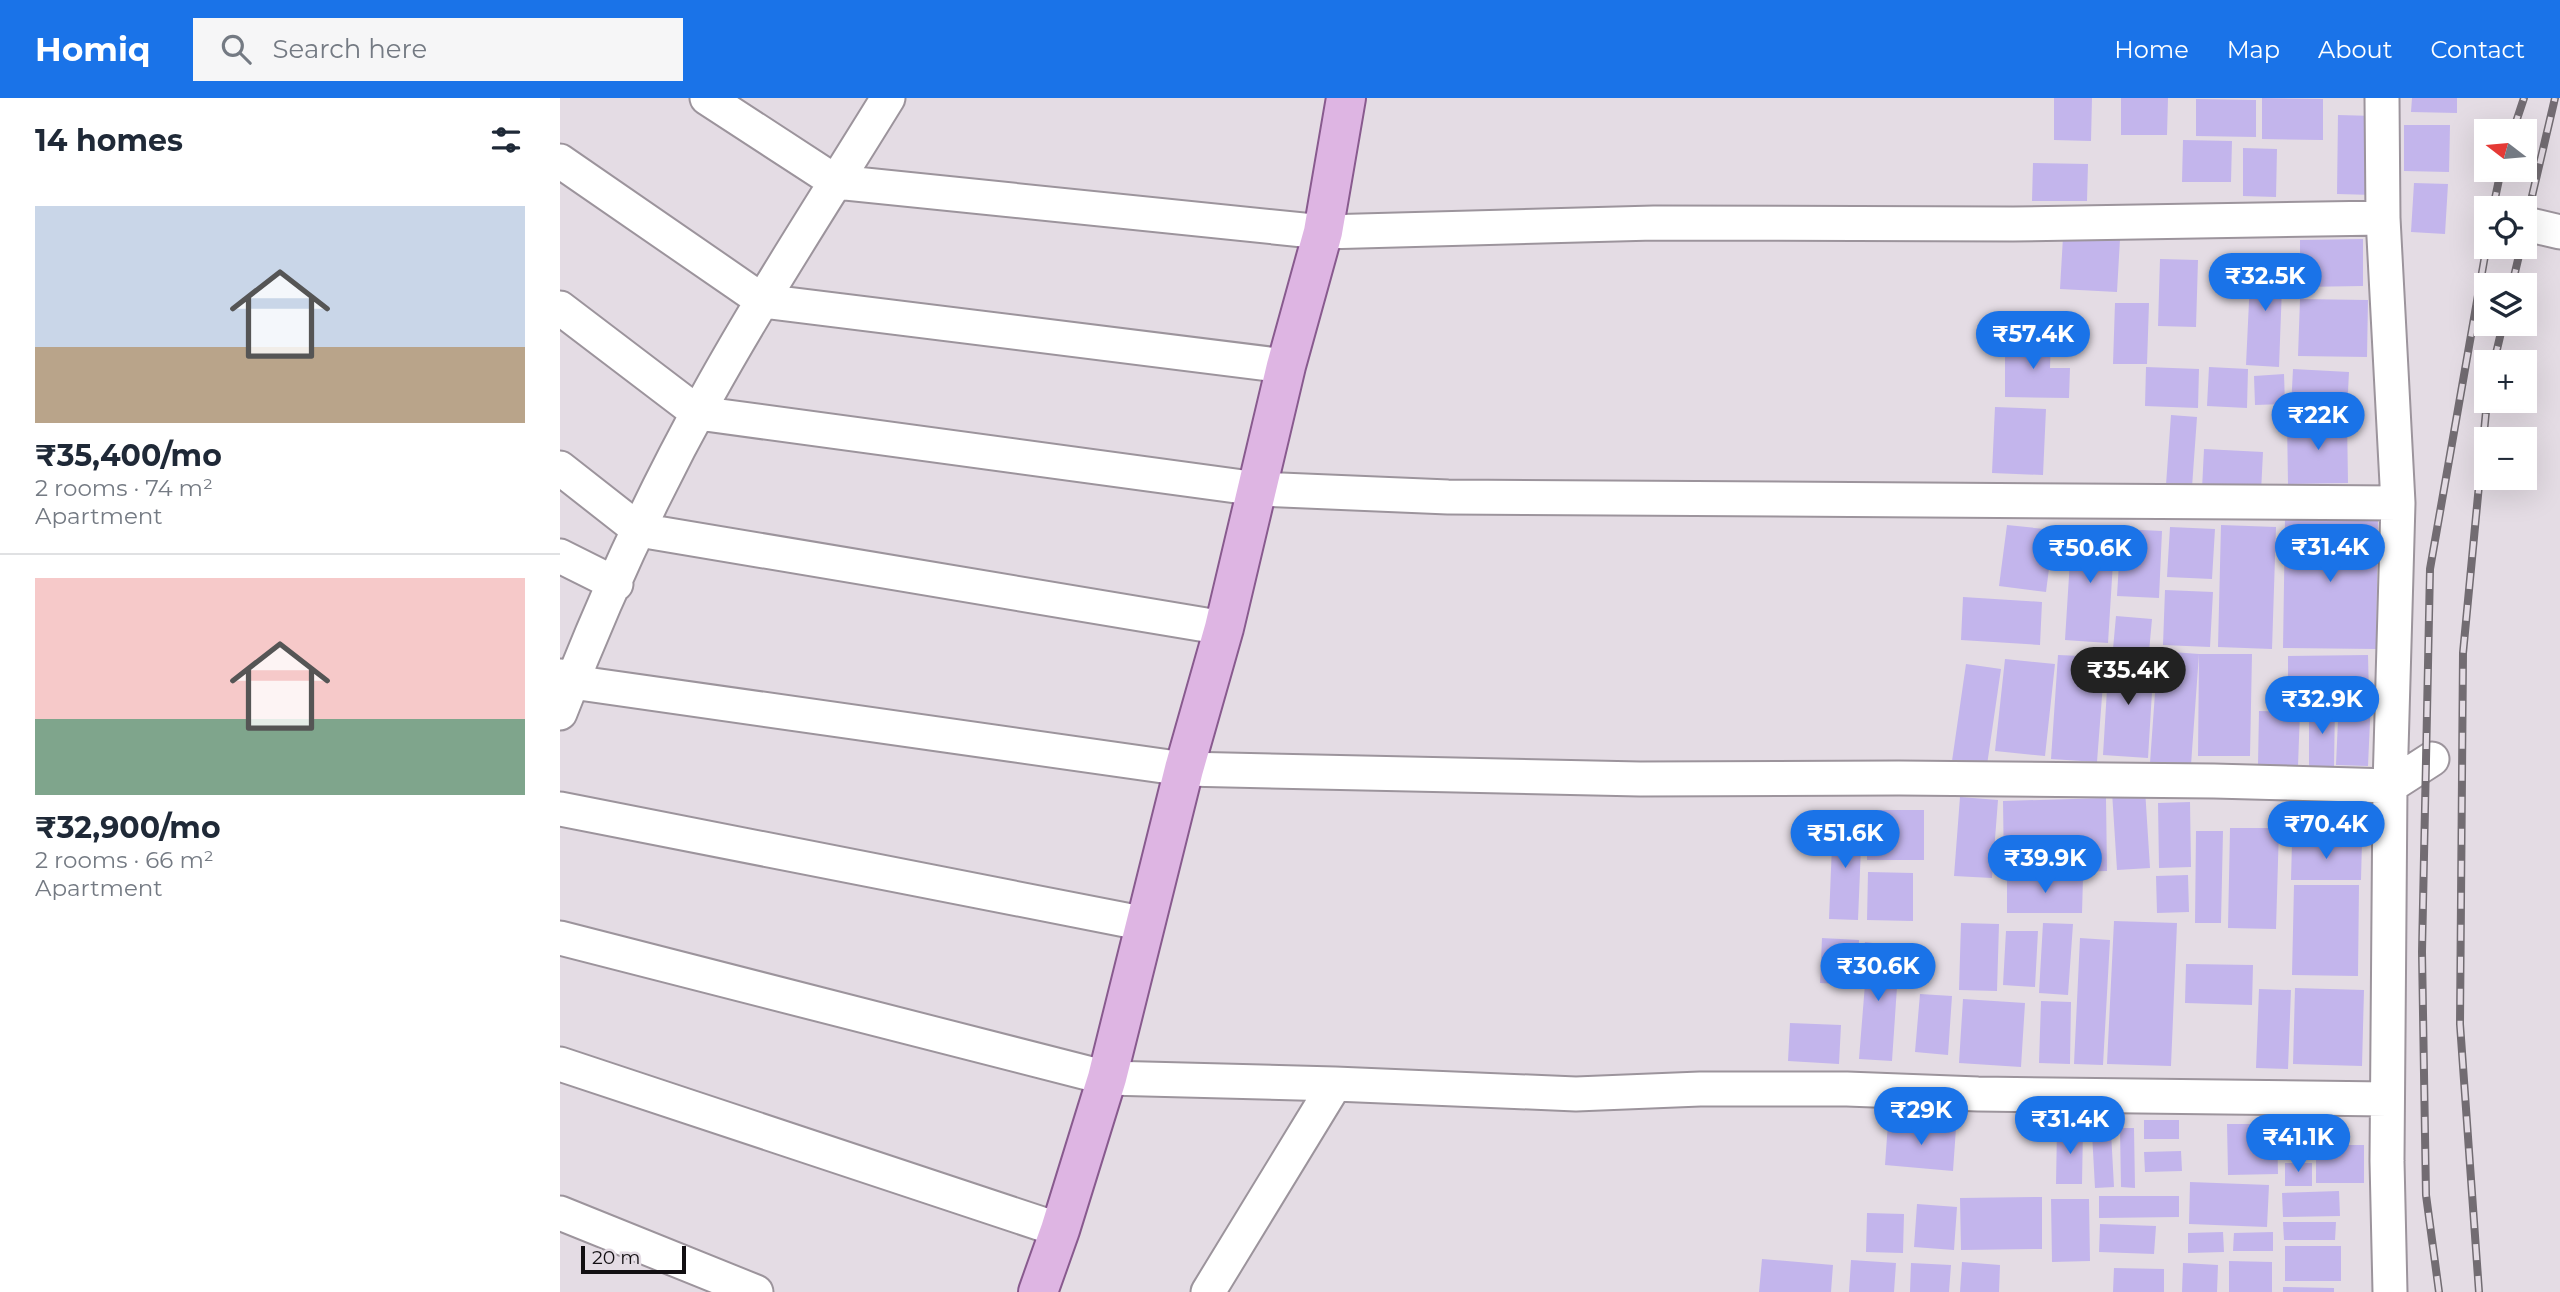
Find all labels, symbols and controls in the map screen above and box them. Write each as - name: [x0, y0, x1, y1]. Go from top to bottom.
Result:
- search box: [193, 18, 683, 81]
- text: Homiq: [35, 29, 151, 69]
- icon: search: [217, 30, 255, 68]
- text: Search here: [273, 33, 427, 65]
- text: Home: [2114, 35, 2189, 64]
- text: Map: [2227, 35, 2280, 64]
- text: About: [2318, 35, 2392, 64]
- text: Contact: [2430, 35, 2525, 64]
- north arrow: [2474, 119, 2538, 182]
- map controls: [2474, 119, 2537, 490]
- icon: filters: [487, 121, 525, 159]
- text: 14 homes: [35, 122, 183, 159]
- button: locate: [2474, 196, 2537, 259]
- icon: home: [217, 251, 343, 377]
- pin: ₹32.5K: [2208, 254, 2322, 313]
- text: ₹32.5K: [2225, 262, 2305, 290]
- button: layers: [2474, 273, 2537, 336]
- pin: ₹57.4K: [1976, 312, 2090, 371]
- text: ₹57.4K: [1992, 320, 2074, 348]
- button: +: [2474, 350, 2537, 413]
- pin: ₹22K: [2277, 392, 2359, 452]
- text: ₹22K: [2288, 401, 2348, 429]
- button: −: [2474, 427, 2537, 490]
- text: ₹35,400/mo: [35, 437, 222, 474]
- text: 2 rooms · 74 m²: [35, 474, 213, 502]
- text: Apartment: [35, 502, 163, 530]
- pin: ₹31.4K: [2273, 524, 2387, 584]
- pin: ₹50.6K: [2033, 526, 2147, 585]
- text: ₹31.4K: [2291, 533, 2369, 561]
- text: ₹50.6K: [2048, 534, 2132, 562]
- icon: home: [217, 623, 343, 749]
- pin: ₹35.4K: [2071, 648, 2185, 707]
- text: ₹35.4K: [2087, 656, 2169, 684]
- pin: ₹32.9K: [2265, 676, 2379, 736]
- text: ₹32.9K: [2281, 685, 2363, 713]
- pin: ₹70.4K: [2269, 802, 2383, 861]
- text: ₹32,900/mo: [35, 809, 221, 846]
- pin: ₹51.6K: [1788, 810, 1902, 870]
- text: ₹70.4K: [2284, 810, 2368, 838]
- text: ₹51.6K: [1807, 819, 1883, 847]
- pin: ₹39.9K: [1988, 836, 2102, 895]
- text: ₹39.9K: [2004, 844, 2086, 872]
- text: 2 rooms · 66 m²: [35, 846, 214, 874]
- text: Apartment: [35, 874, 163, 902]
- pin: ₹30.6K: [1821, 944, 1935, 1003]
- text: ₹30.6K: [1837, 952, 1919, 980]
- pin: ₹29K: [1880, 1088, 1962, 1147]
- text: ₹29K: [1890, 1096, 1952, 1124]
- pin: ₹31.4K: [2013, 1096, 2127, 1156]
- text: ₹31.4K: [2031, 1105, 2109, 1133]
- pin: ₹41.1K: [2241, 1114, 2355, 1174]
- text: ₹41.1K: [2262, 1123, 2334, 1151]
- scale bar: [581, 1243, 686, 1275]
- text: 20 m: [592, 1246, 640, 1269]

